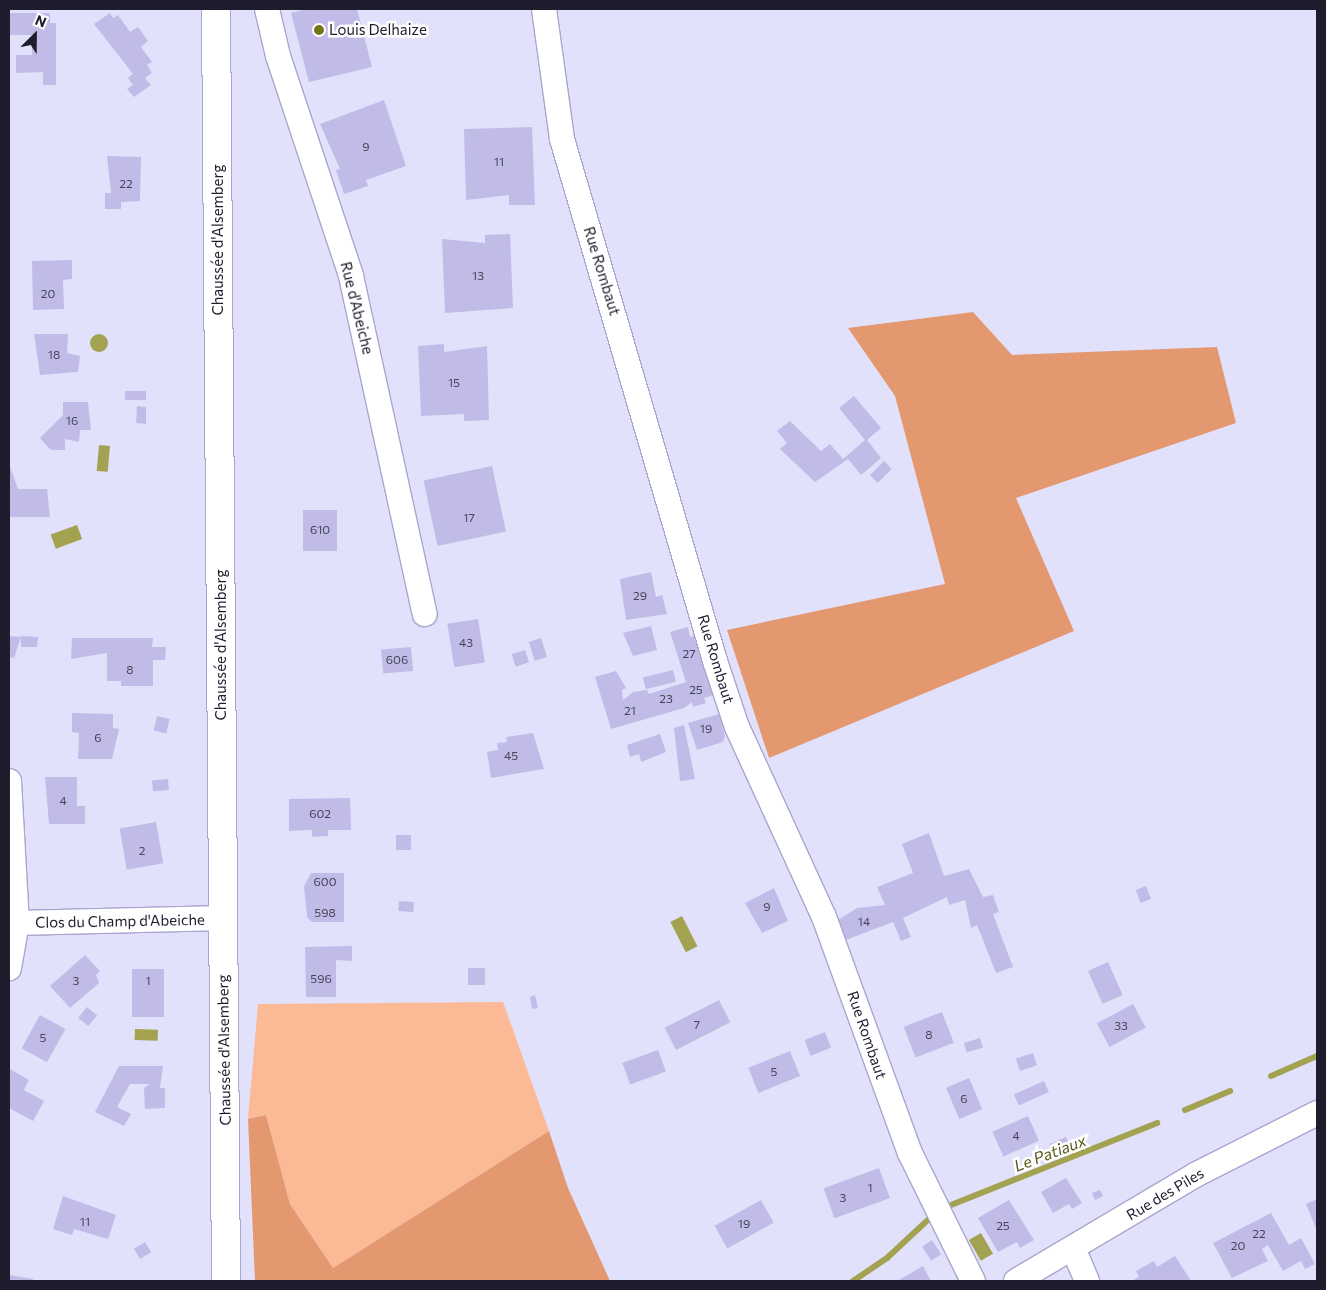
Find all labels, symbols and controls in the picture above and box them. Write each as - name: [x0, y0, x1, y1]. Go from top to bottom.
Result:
- north arrow: [10, 10, 60, 60]
- text: N: [33, 11, 49, 31]
- place label: Louis Delhaize: [329, 21, 427, 39]
- marker: Louis Delhaize: [313, 24, 325, 36]
- house number: 9: [362, 140, 370, 154]
- house number: 11: [494, 155, 504, 169]
- street label: Chaussée d'Alsemberg: [209, 164, 227, 316]
- house number: 22: [119, 177, 133, 191]
- street label: Rue Rombaut: [580, 224, 624, 318]
- street label: Rue d'Abeiche: [337, 260, 377, 356]
- house number: 13: [472, 269, 484, 283]
- house number: 20: [41, 287, 55, 301]
- house number: 18: [48, 348, 60, 362]
- house number: 15: [448, 376, 460, 390]
- house number: 16: [66, 414, 78, 428]
- house number: 17: [463, 511, 475, 525]
- house number: 610: [310, 523, 330, 537]
- street label: Chaussée d'Alsemberg: [212, 569, 230, 721]
- house number: 29: [633, 589, 647, 603]
- street label: Rue Rombaut: [694, 612, 738, 706]
- house number: 43: [459, 636, 473, 650]
- house number: 27: [683, 647, 695, 661]
- house number: 606: [386, 653, 408, 667]
- house number: 8: [126, 663, 134, 677]
- house number: 25: [689, 683, 703, 697]
- house number: 23: [659, 692, 673, 706]
- house number: 21: [624, 704, 636, 718]
- house number: 19: [700, 722, 712, 736]
- house number: 6: [94, 731, 102, 745]
- house number: 45: [504, 749, 518, 763]
- house number: 4: [59, 794, 67, 808]
- house number: 602: [309, 807, 331, 821]
- house number: 2: [139, 844, 145, 858]
- house number: 600: [314, 875, 336, 889]
- house number: 9: [763, 900, 771, 914]
- house number: 598: [314, 906, 336, 920]
- street label: Clos du Champ d'Abeiche: [35, 911, 205, 931]
- house number: 14: [858, 915, 870, 929]
- house number: 596: [310, 972, 332, 986]
- house number: 3: [73, 974, 79, 988]
- house number: 1: [145, 974, 151, 988]
- street label: Chaussée d'Alsemberg: [214, 974, 234, 1126]
- street label: Rue Rombaut: [844, 989, 890, 1081]
- house number: 7: [694, 1018, 700, 1032]
- house number: 33: [1114, 1019, 1128, 1033]
- house number: 8: [925, 1028, 933, 1042]
- house number: 5: [40, 1031, 46, 1045]
- house number: 5: [771, 1065, 777, 1079]
- house number: 6: [960, 1092, 968, 1106]
- house number: 4: [1012, 1129, 1020, 1143]
- water label: Le Patiaux: [1011, 1130, 1089, 1176]
- street label: Rue des Piles: [1123, 1164, 1207, 1224]
- house number: 1: [867, 1181, 873, 1195]
- house number: 3: [840, 1191, 846, 1205]
- house number: 11: [80, 1215, 90, 1229]
- house number: 19: [738, 1217, 750, 1231]
- house number: 25: [996, 1219, 1010, 1233]
- house number: 22: [1252, 1227, 1266, 1241]
- house number: 20: [1231, 1239, 1245, 1253]

